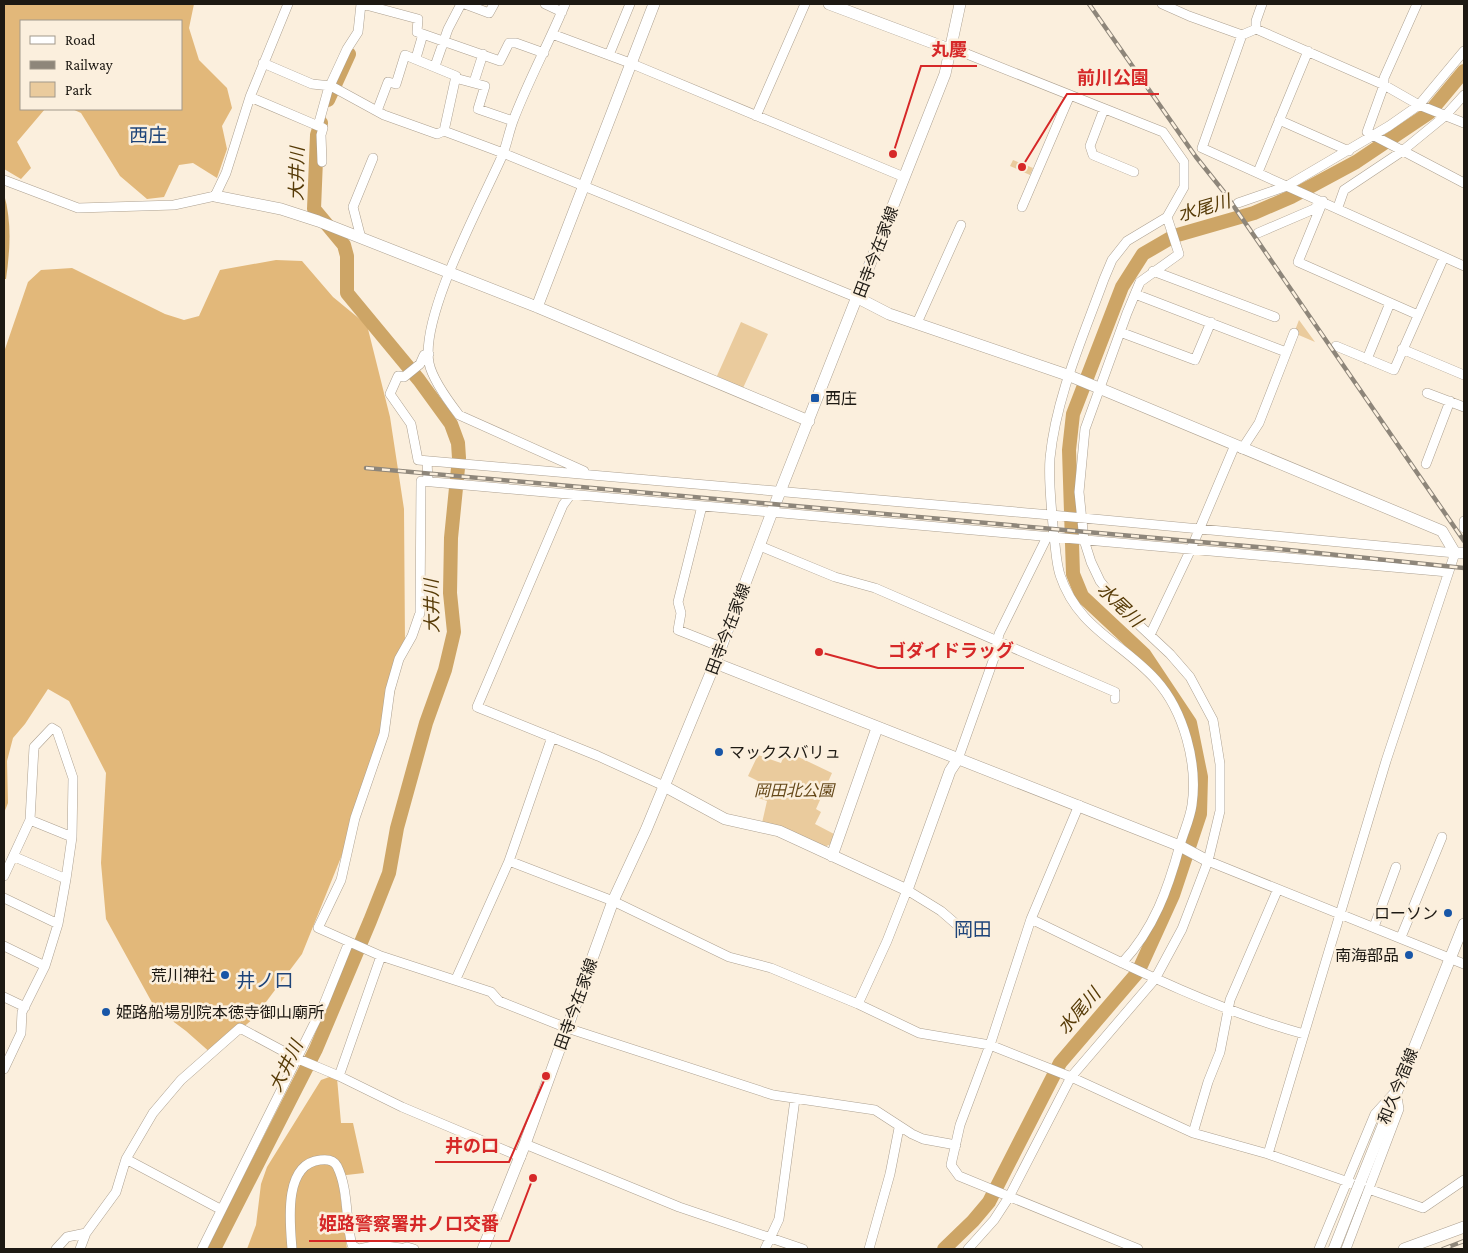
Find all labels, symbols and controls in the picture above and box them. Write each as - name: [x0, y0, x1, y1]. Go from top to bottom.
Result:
- legend: [20, 20, 182, 110]
- text: Road: [65, 32, 96, 48]
- callout: 丸慶: [921, 33, 977, 66]
- text: 丸慶: [931, 40, 967, 60]
- text: Railway: [65, 57, 113, 74]
- callout: 前川公園: [1067, 61, 1159, 94]
- text: 前川公園: [1077, 68, 1149, 88]
- text: Park: [65, 82, 92, 98]
- district label: 西庄: [129, 125, 167, 146]
- water label: 大井川: [287, 145, 308, 201]
- water label: 水尾川: [1175, 190, 1235, 225]
- street label: 田寺今在家線: [851, 204, 901, 300]
- place label: 西庄: [825, 390, 857, 407]
- marker: 西庄: [809, 392, 821, 404]
- water label: 大井川: [421, 577, 442, 633]
- water label: 水尾川: [1094, 579, 1148, 632]
- street label: 田寺今在家線: [703, 581, 753, 677]
- callout: ゴダイドラッグ: [878, 635, 1024, 668]
- text: ゴダイドラッグ: [888, 641, 1014, 661]
- place label: マックスバリュ: [729, 744, 841, 761]
- marker: マックスバリュ: [713, 746, 725, 758]
- park label: 岡田北公園: [754, 782, 836, 799]
- place label: ローソン: [1374, 905, 1438, 922]
- marker: ローソン: [1442, 907, 1454, 919]
- district label: 岡田: [954, 919, 992, 940]
- place label: 南海部品: [1335, 947, 1399, 964]
- marker: 南海部品: [1403, 949, 1415, 961]
- street label: 田寺今在家線: [552, 956, 600, 1052]
- place label: 荒川神社: [151, 967, 215, 984]
- marker: 荒川神社: [219, 969, 231, 981]
- district label: 井ノ口: [236, 970, 294, 991]
- water label: 水尾川: [1054, 983, 1106, 1038]
- place label: 姫路船場別院本徳寺御山廟所: [116, 1004, 324, 1021]
- marker: 姫路船場別院本徳寺御山廟所: [100, 1006, 112, 1018]
- water label: 大井川: [265, 1036, 308, 1095]
- street label: 和久今宿線: [1375, 1046, 1421, 1126]
- callout: 井の口: [435, 1129, 509, 1162]
- text: 井の口: [445, 1136, 499, 1156]
- callout: 姫路警察署井ノ口交番: [309, 1208, 509, 1241]
- text: 姫路警察署井ノ口交番: [319, 1214, 499, 1234]

